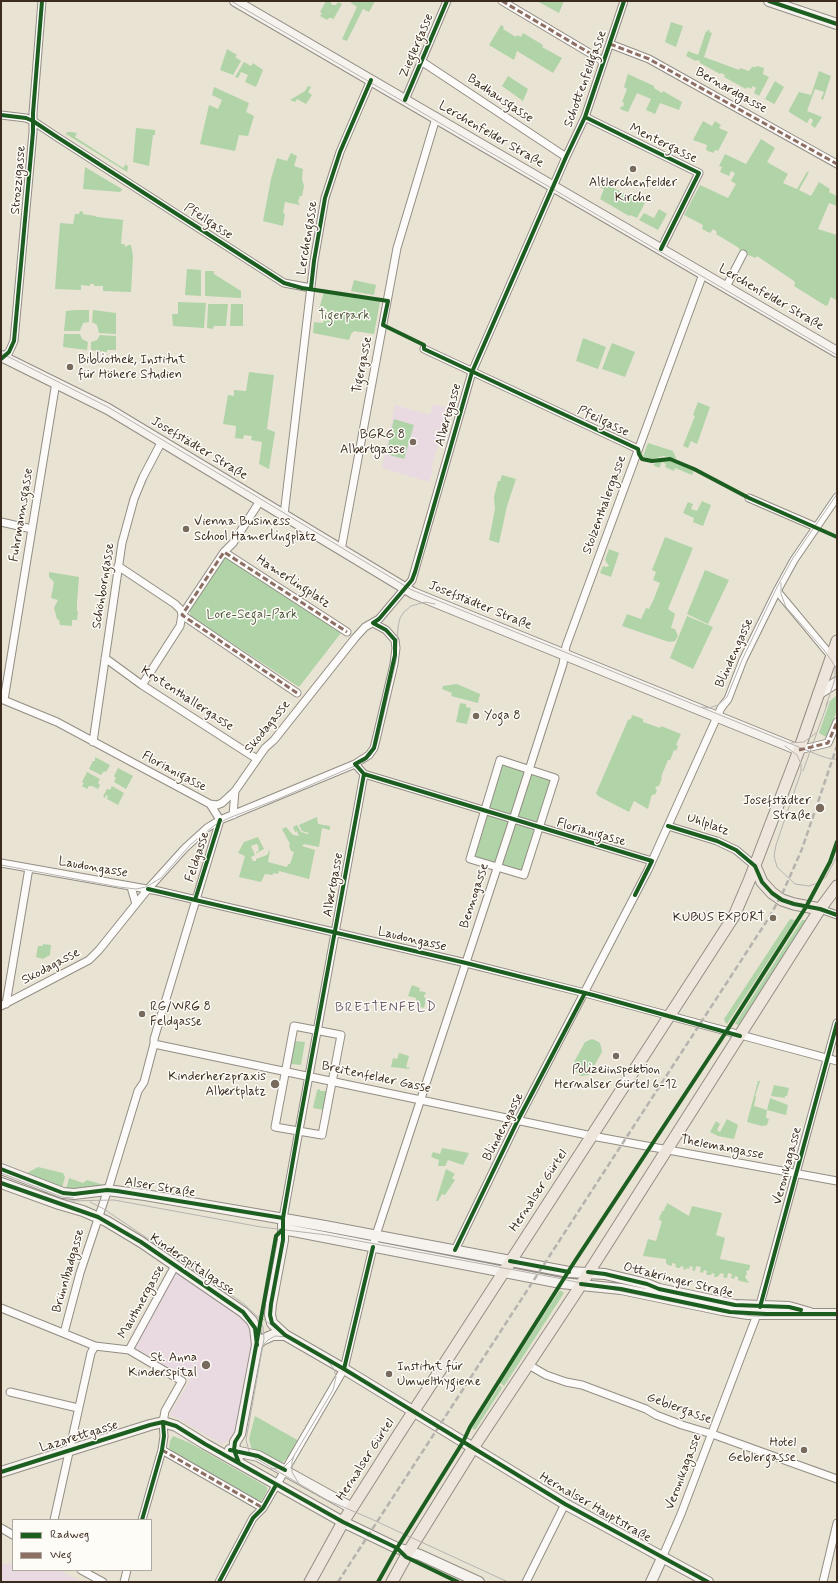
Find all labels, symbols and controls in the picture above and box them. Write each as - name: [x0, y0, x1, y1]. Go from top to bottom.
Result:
- street label: Zieglergasse: [396, 11, 438, 81]
- street label: Schottenfeldgasse: [561, 28, 611, 130]
- street label: Bernardgasse: [692, 65, 770, 117]
- street label: Badhausgasse: [464, 71, 536, 127]
- street label: Lerchenfelder Straße: [436, 99, 546, 171]
- street label: Mentergasse: [627, 121, 699, 167]
- street label: Strozzigasse: [8, 145, 30, 215]
- marker: Altlerchenfelder Kirche: [628, 164, 638, 174]
- place label: Altlerchenfelder Kirche: [589, 175, 677, 206]
- street label: Pfeilgasse: [181, 200, 235, 244]
- street label: Lerchengasse: [294, 200, 322, 276]
- street label: Lerchenfelder Straße: [716, 262, 826, 334]
- park label: Tigerpark: [318, 308, 370, 324]
- street label: Tigergasse: [350, 335, 376, 395]
- place label: Bibliothek, Institut für Höhere Studien: [78, 352, 186, 383]
- marker: Bibliothek, Institut für Höhere Studien: [65, 362, 75, 372]
- street label: Albertgasse: [433, 382, 465, 448]
- street label: Pfeilgasse: [575, 403, 631, 441]
- street label: Josefstädter Straße: [148, 414, 250, 484]
- place label: BGRG 8 Albertgasse: [340, 427, 405, 458]
- marker: BGRG 8 Albertgasse: [408, 437, 418, 447]
- street label: Stolzenthalergasse: [580, 453, 630, 557]
- street label: Fuhrmannsgasse: [7, 467, 37, 563]
- place label: Vienna Business School Hamerlingplatz: [194, 514, 317, 545]
- marker: Vienna Business School Hamerlingplatz: [181, 524, 191, 534]
- street label: Schönborngasse: [89, 542, 119, 630]
- street label: Hamerlingplatz: [253, 552, 333, 612]
- street label: Josefstädter Straße: [426, 578, 534, 634]
- park label: Lore-Segal-Park: [207, 607, 297, 623]
- street label: Blindengasse: [713, 616, 757, 690]
- street label: Krotenthallergasse: [138, 663, 236, 735]
- street label: Skodagasse: [242, 697, 294, 757]
- place label: Yoga 8: [484, 708, 520, 724]
- marker: Yoga 8: [471, 711, 481, 721]
- street label: Florianigasse: [139, 748, 209, 796]
- place label: Josefstädter Straße: [743, 793, 811, 824]
- marker: Josefstädter Straße: [814, 802, 826, 814]
- street label: Uhlplatz: [685, 810, 731, 840]
- street label: Florianigasse: [555, 816, 627, 850]
- street label: Feldgasse: [183, 830, 213, 884]
- street label: Albertgasse: [321, 852, 347, 918]
- street label: Laudongasse: [57, 854, 129, 882]
- street label: Bennogasse: [457, 862, 493, 930]
- place label: KUBUS EXPORT: [673, 910, 765, 926]
- marker: KUBUS EXPORT: [768, 913, 778, 923]
- street label: Laudongasse: [376, 925, 448, 955]
- street label: Skodagasse: [19, 945, 83, 989]
- place label: RG/WRG 8 Feldgasse: [150, 999, 211, 1030]
- district label: BREITENFELD: [334, 1000, 438, 1016]
- marker: RG/WRG 8 Feldgasse: [137, 1009, 147, 1019]
- marker: Polizeiinspektion Hernalser Gürtel 6-12: [611, 1051, 621, 1061]
- street label: Breitenfelder Gasse: [320, 1059, 432, 1097]
- place label: Polizeiinspektion Hernalser Gürtel 6-12: [554, 1062, 678, 1093]
- place label: Kinderherzpraxis Albertplatz: [168, 1069, 266, 1100]
- marker: Kinderherzpraxis Albertplatz: [269, 1078, 281, 1090]
- street label: Blindengasse: [480, 1090, 528, 1164]
- street label: Veronikagasse: [770, 1125, 806, 1207]
- street label: Thelemangasse: [679, 1132, 765, 1164]
- street label: Hernalser Gürtel: [507, 1147, 571, 1235]
- street label: Alser Straße: [124, 1175, 196, 1201]
- street label: Brünnlbadgasse: [50, 1227, 88, 1315]
- street label: Kinderspitalgasse: [146, 1231, 238, 1299]
- street label: Ottakringer Straße: [621, 1260, 735, 1302]
- street label: Mauthnergasse: [115, 1262, 169, 1342]
- place label: St. Anna Kinderspital: [128, 1350, 197, 1381]
- marker: St. Anna Kinderspital: [200, 1359, 212, 1371]
- place label: Institut für Umwelthygiene: [397, 1359, 481, 1390]
- marker: Institut für Umwelthygiene: [384, 1369, 394, 1379]
- street label: Geblergasse: [644, 1390, 714, 1428]
- street label: Hernalser Gürtel: [334, 1416, 398, 1504]
- street label: Lazarettgasse: [38, 1418, 120, 1456]
- street label: Veronikagasse: [662, 1432, 706, 1512]
- place label: Hotel Geblergasse: [728, 1435, 796, 1466]
- marker: Hotel Geblergasse: [799, 1445, 809, 1455]
- street label: Hernalser Hauptstraße: [536, 1470, 654, 1546]
- legend: [12, 1519, 152, 1571]
- text: Radweg: [50, 1527, 89, 1543]
- text: Weg: [50, 1547, 72, 1563]

